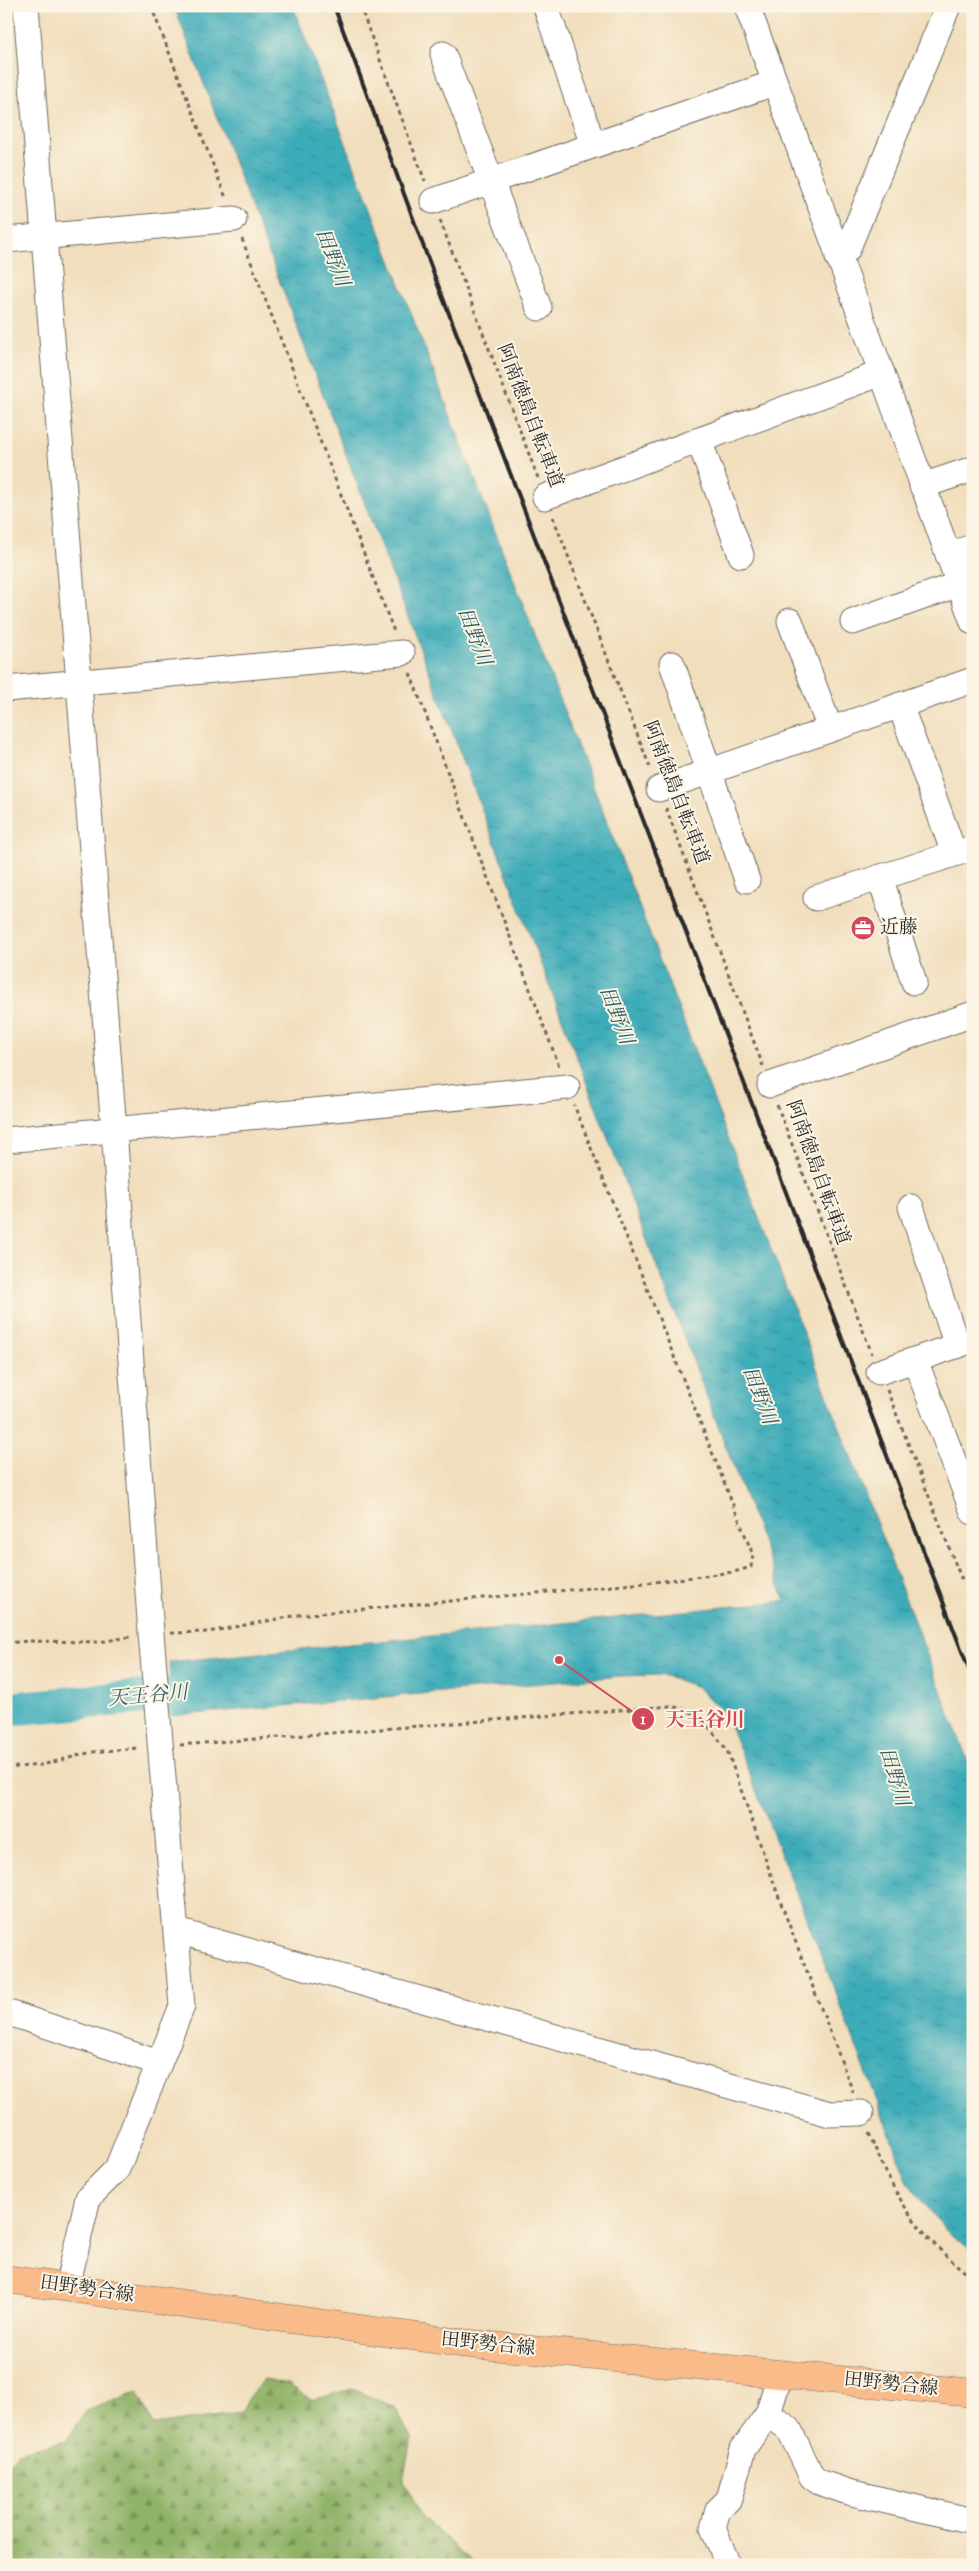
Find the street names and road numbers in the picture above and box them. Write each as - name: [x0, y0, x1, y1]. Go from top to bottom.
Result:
- street label: 阿南徳島自転車道: [489, 340, 569, 492]
- street label: 阿南徳島自転車道: [635, 717, 715, 869]
- street label: 阿南徳島自転車道: [778, 1097, 856, 1249]
- street label: 田野勢合線: [38, 2270, 136, 2310]
- street label: 田野勢合線: [439, 2327, 537, 2363]
- street label: 田野勢合線: [842, 2367, 940, 2403]

